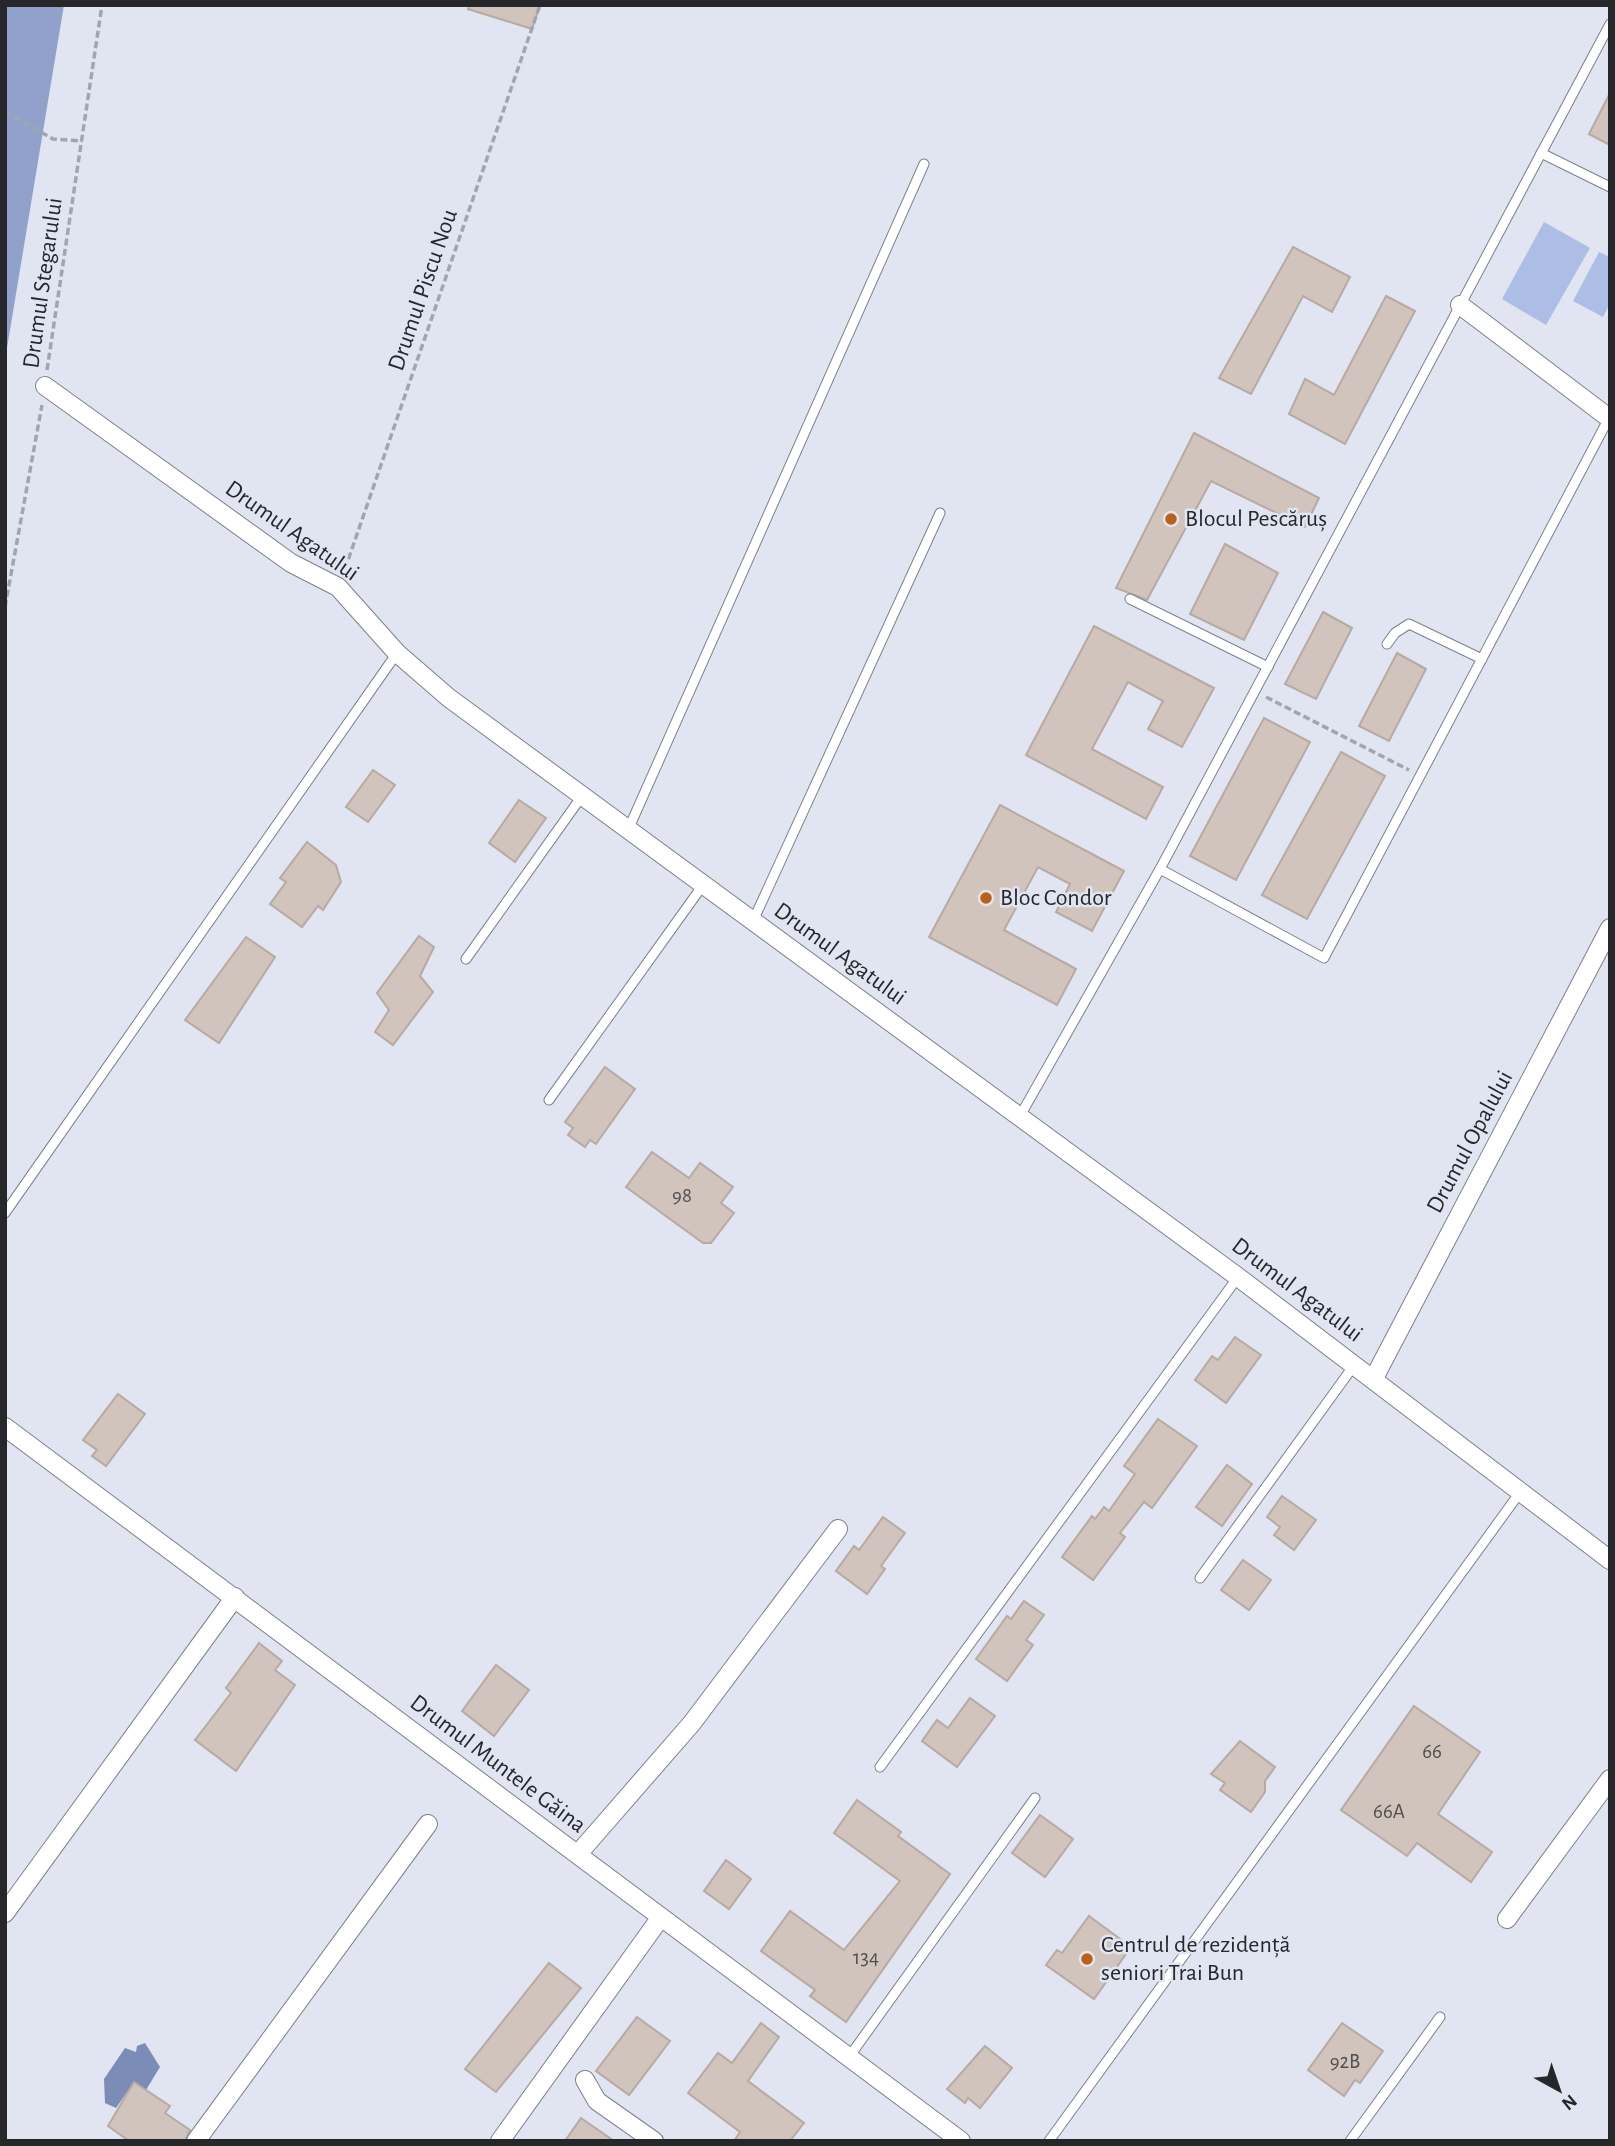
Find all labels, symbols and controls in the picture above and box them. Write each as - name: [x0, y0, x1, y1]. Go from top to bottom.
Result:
- street label: Drumul Stegarului: [19, 196, 67, 370]
- street label: Drumul Piscu Nou: [384, 206, 462, 374]
- street label: Drumul Agatului: [221, 476, 363, 586]
- place label: Blocul Pescăruș: [1185, 507, 1327, 532]
- marker: Blocul Pescăruș: [1163, 511, 1179, 527]
- place label: Bloc Condor: [1000, 886, 1112, 910]
- marker: Bloc Condor: [978, 890, 994, 906]
- street label: Drumul Agatului: [770, 898, 910, 1010]
- street label: Drumul Opalului: [1422, 1067, 1518, 1217]
- house number: 98: [672, 1185, 692, 1206]
- street label: Drumul Agatului: [1227, 1233, 1367, 1347]
- street label: Drumul Muntele Găina: [406, 1690, 590, 1838]
- house number: 66: [1422, 1741, 1442, 1762]
- house number: 66A: [1373, 1801, 1405, 1822]
- place label: Centrul de rezidență seniori Trai Bun: [1101, 1933, 1291, 1985]
- house number: 134: [853, 1947, 879, 1968]
- marker: Centrul de rezidență seniori Trai Bun: [1079, 1951, 1095, 1967]
- house number: 92B: [1330, 2051, 1360, 2072]
- north arrow: [1524, 2055, 1594, 2125]
- text: N: [1558, 2090, 1580, 2113]

